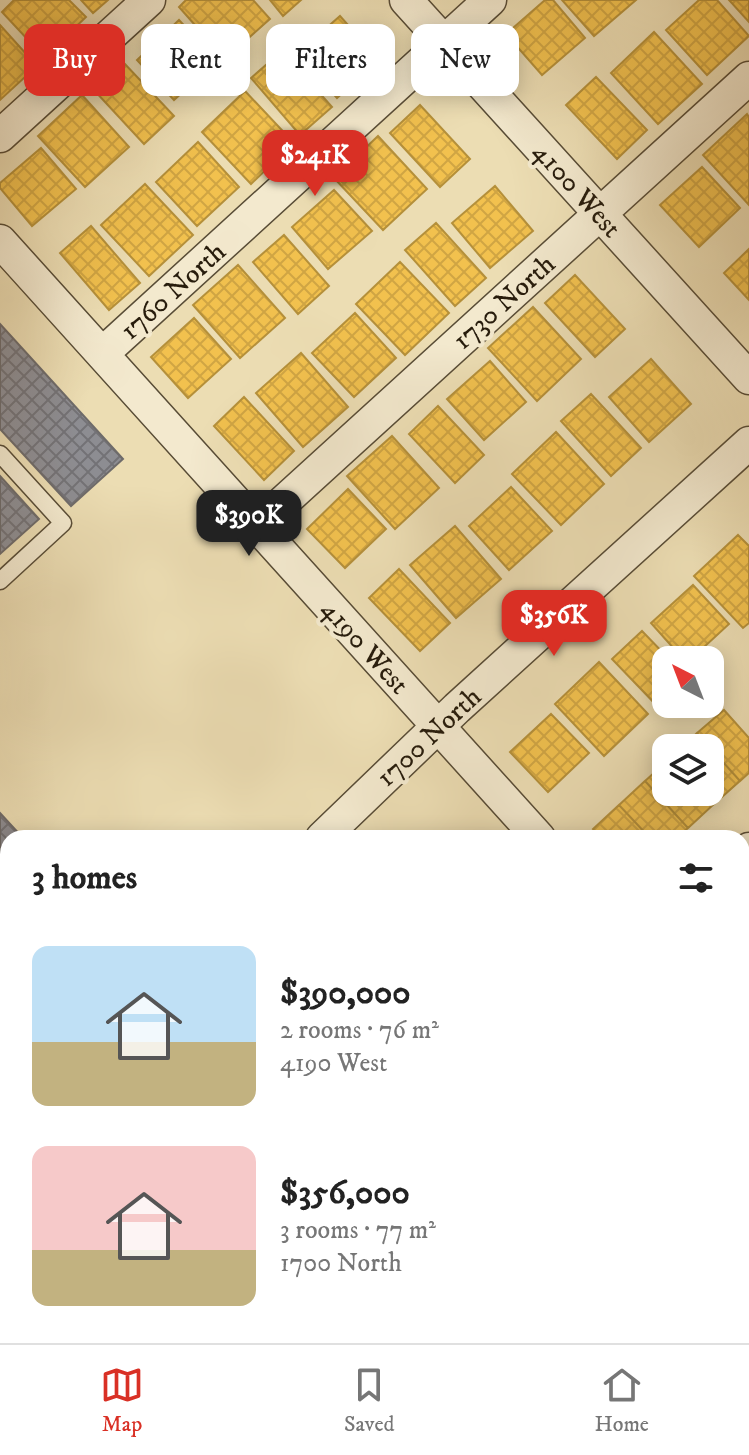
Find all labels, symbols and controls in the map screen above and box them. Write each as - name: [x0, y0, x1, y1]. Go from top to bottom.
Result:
- chip: Buy: [24, 24, 125, 96]
- chip: Rent: [141, 24, 250, 96]
- chip: Filters: [266, 24, 395, 96]
- chip: New: [411, 24, 519, 96]
- pin: $241K: [259, 130, 371, 198]
- street label: 4100 West: [525, 135, 629, 245]
- text: $241K: [280, 139, 350, 172]
- street label: 1760 North: [113, 234, 233, 348]
- street label: 1730 North: [445, 247, 563, 357]
- pin: $390K: [193, 490, 305, 558]
- text: $390K: [214, 499, 284, 532]
- pin: $356K: [498, 590, 610, 658]
- street label: 4190 West: [313, 592, 417, 702]
- text: $356K: [520, 599, 588, 632]
- north arrow: [652, 646, 724, 718]
- map controls: [652, 646, 724, 806]
- street label: 1700 North: [369, 679, 489, 795]
- button: layers: [652, 734, 724, 806]
- icon: filters: [674, 856, 718, 900]
- text: 3 homes: [32, 857, 137, 899]
- text: $390,000: [280, 972, 411, 1014]
- icon: home: [96, 978, 192, 1074]
- text: 2 rooms · 76 m²: [280, 1014, 439, 1047]
- text: 4190 West: [280, 1047, 387, 1080]
- text: $356,000: [280, 1172, 410, 1214]
- icon: home: [96, 1178, 192, 1274]
- text: 3 rooms · 77 m²: [280, 1214, 436, 1247]
- text: 1700 North: [280, 1247, 402, 1280]
- tab: Map: [100, 1363, 144, 1438]
- tab: Saved: [344, 1363, 395, 1438]
- tab: Home: [595, 1363, 649, 1438]

